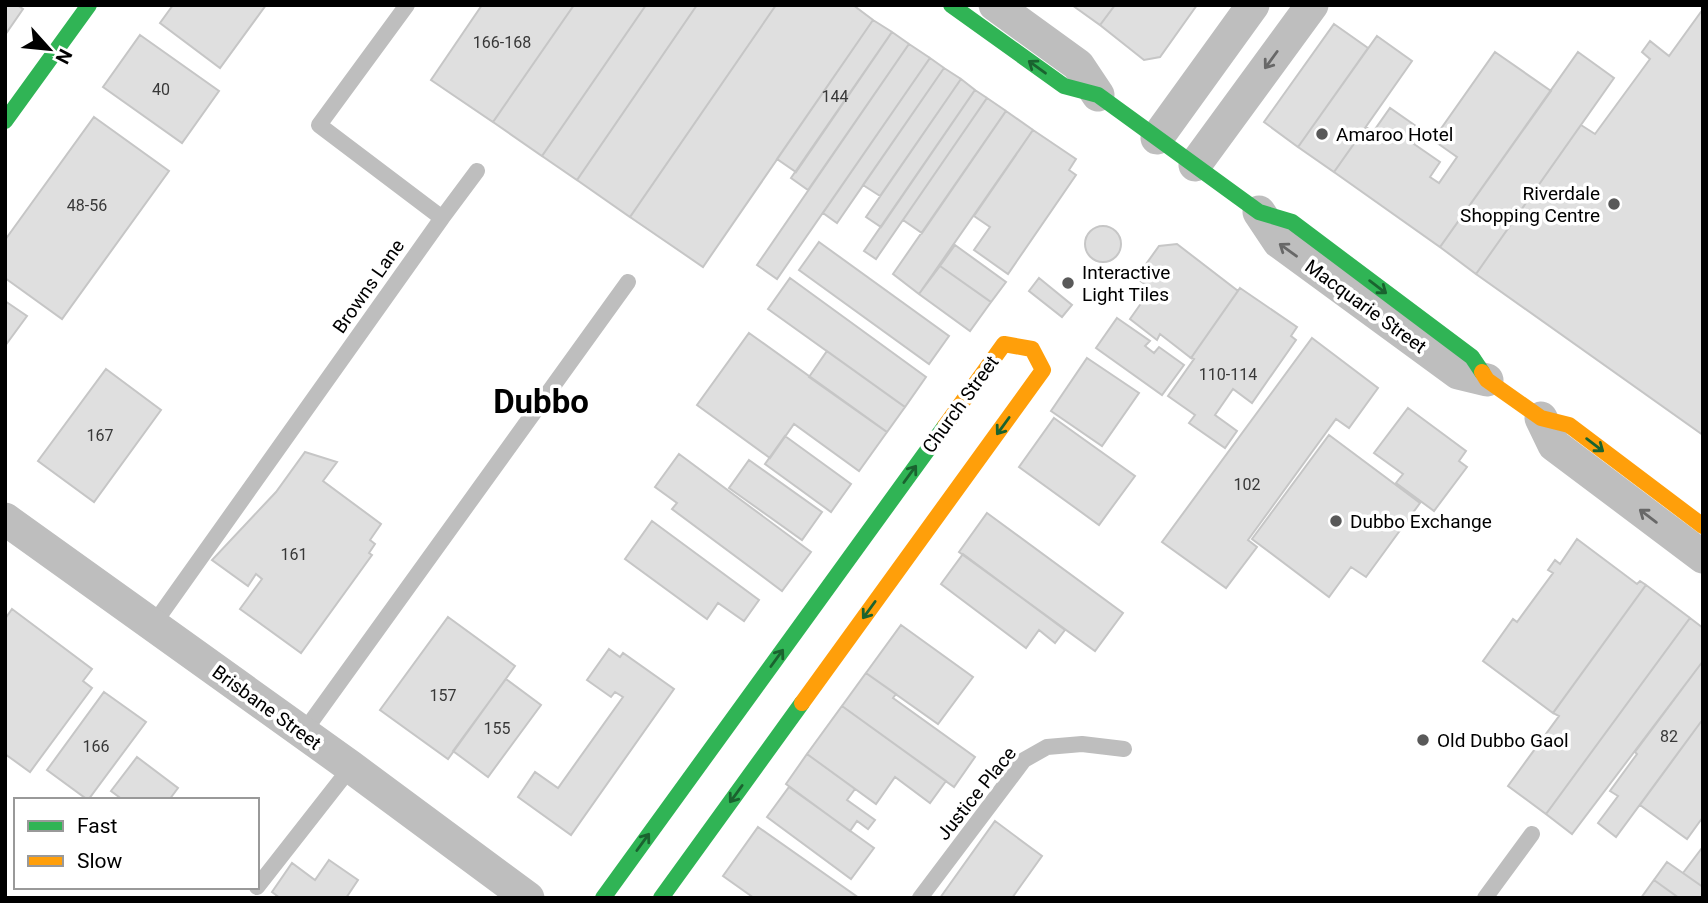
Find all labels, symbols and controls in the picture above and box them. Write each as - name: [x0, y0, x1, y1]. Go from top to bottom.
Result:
- north arrow: [14, 14, 84, 84]
- house number: 166-168: [473, 33, 531, 52]
- text: N: [50, 45, 77, 68]
- one-way arrow: [1264, 50, 1279, 69]
- one-way arrow: [1028, 60, 1047, 74]
- house number: 40: [152, 80, 170, 99]
- house number: 144: [822, 87, 848, 106]
- place label: Amaroo Hotel: [1336, 123, 1453, 146]
- marker: Amaroo Hotel: [1314, 126, 1330, 142]
- place label: Riverdale Shopping Centre: [1460, 182, 1600, 227]
- house number: 48-56: [67, 196, 107, 215]
- marker: Riverdale Shopping Centre: [1606, 196, 1622, 212]
- street label: Browns Lane: [328, 235, 409, 338]
- one-way arrow: [1280, 242, 1298, 257]
- street label: Macquarie Street: [1301, 255, 1431, 358]
- place label: Interactive Light Tiles: [1082, 261, 1170, 306]
- marker: Interactive Light Tiles: [1060, 275, 1076, 291]
- one-way arrow: [1368, 279, 1386, 294]
- street label: Church Street: [917, 351, 1003, 458]
- house number: 110-114: [1199, 365, 1257, 384]
- district label: Dubbo: [493, 382, 589, 421]
- one-way arrow: [995, 416, 1010, 435]
- house number: 167: [87, 426, 113, 445]
- one-way arrow: [1585, 438, 1604, 452]
- one-way arrow: [903, 465, 917, 484]
- house number: 102: [1234, 475, 1260, 494]
- one-way arrow: [1639, 508, 1658, 523]
- place label: Dubbo Exchange: [1350, 510, 1492, 533]
- marker: Dubbo Exchange: [1328, 513, 1344, 529]
- house number: 161: [281, 545, 307, 564]
- one-way arrow: [862, 600, 877, 619]
- one-way arrow: [769, 649, 784, 668]
- street label: Brisbane Street: [208, 660, 326, 755]
- house number: 157: [430, 686, 456, 705]
- house number: 155: [484, 719, 510, 738]
- house number: 82: [1660, 727, 1678, 746]
- place label: Old Dubbo Gaol: [1437, 729, 1569, 752]
- marker: Old Dubbo Gaol: [1415, 732, 1431, 748]
- house number: 166: [83, 737, 109, 756]
- street label: Justice Place: [932, 742, 1021, 845]
- one-way arrow: [729, 784, 743, 803]
- legend: [14, 798, 259, 889]
- text: Fast: [77, 814, 118, 838]
- one-way arrow: [635, 833, 650, 852]
- text: Slow: [77, 849, 123, 873]

